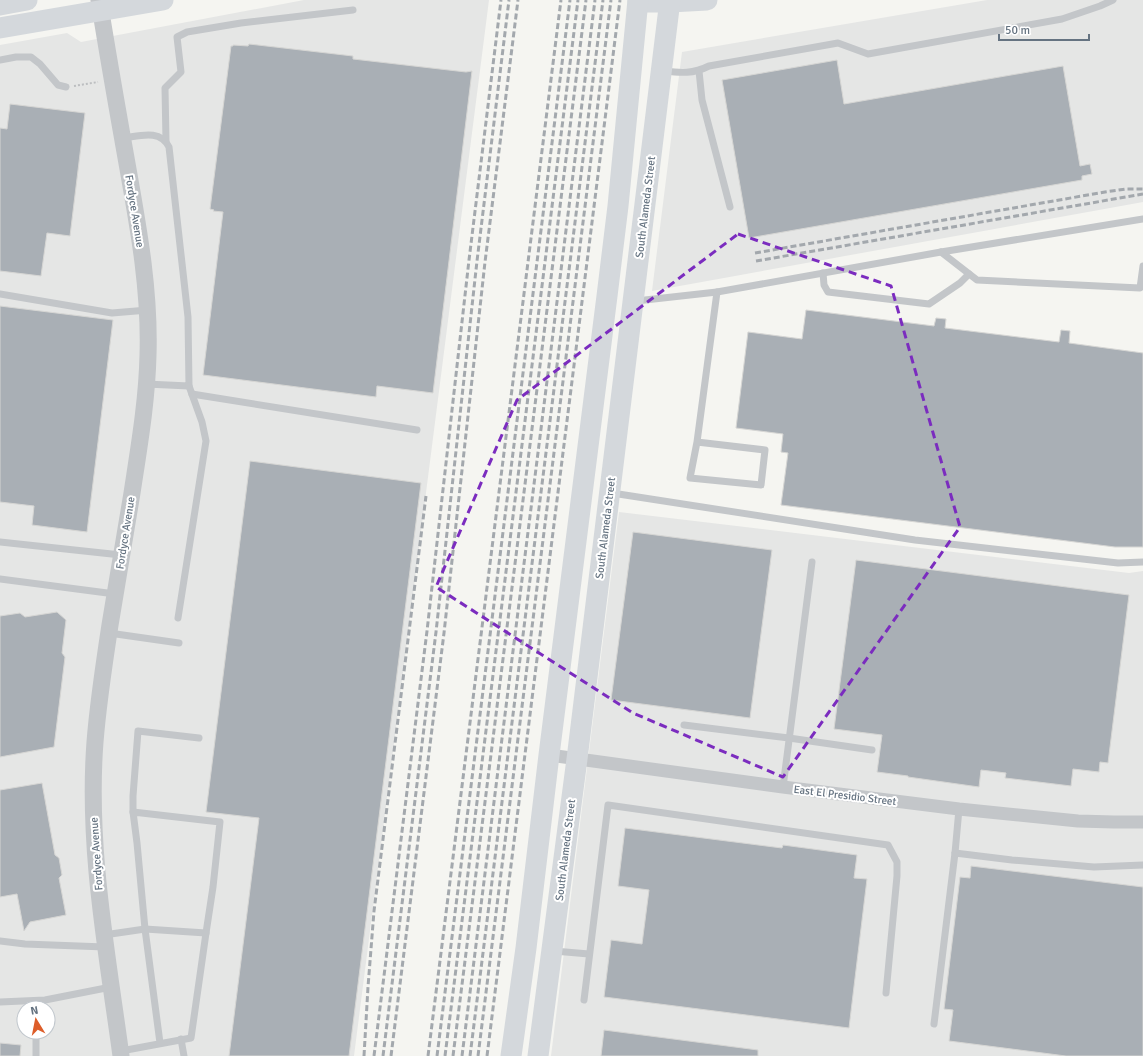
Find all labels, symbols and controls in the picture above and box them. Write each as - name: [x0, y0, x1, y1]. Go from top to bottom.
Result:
- scale bar: [999, 16, 1089, 42]
- text: 50 m: [1005, 23, 1030, 38]
- street label: South Alameda Street: [633, 155, 658, 259]
- street label: Fordyce Avenue: [122, 174, 147, 248]
- street label: South Alameda Street: [593, 476, 618, 580]
- street label: Fordyce Avenue: [113, 496, 138, 570]
- street label: East El Presidio Street: [793, 783, 897, 808]
- street label: South Alameda Street: [553, 798, 578, 902]
- street label: Fordyce Avenue: [87, 817, 106, 891]
- north arrow: [16, 1000, 56, 1040]
- text: N: [29, 1004, 39, 1018]

